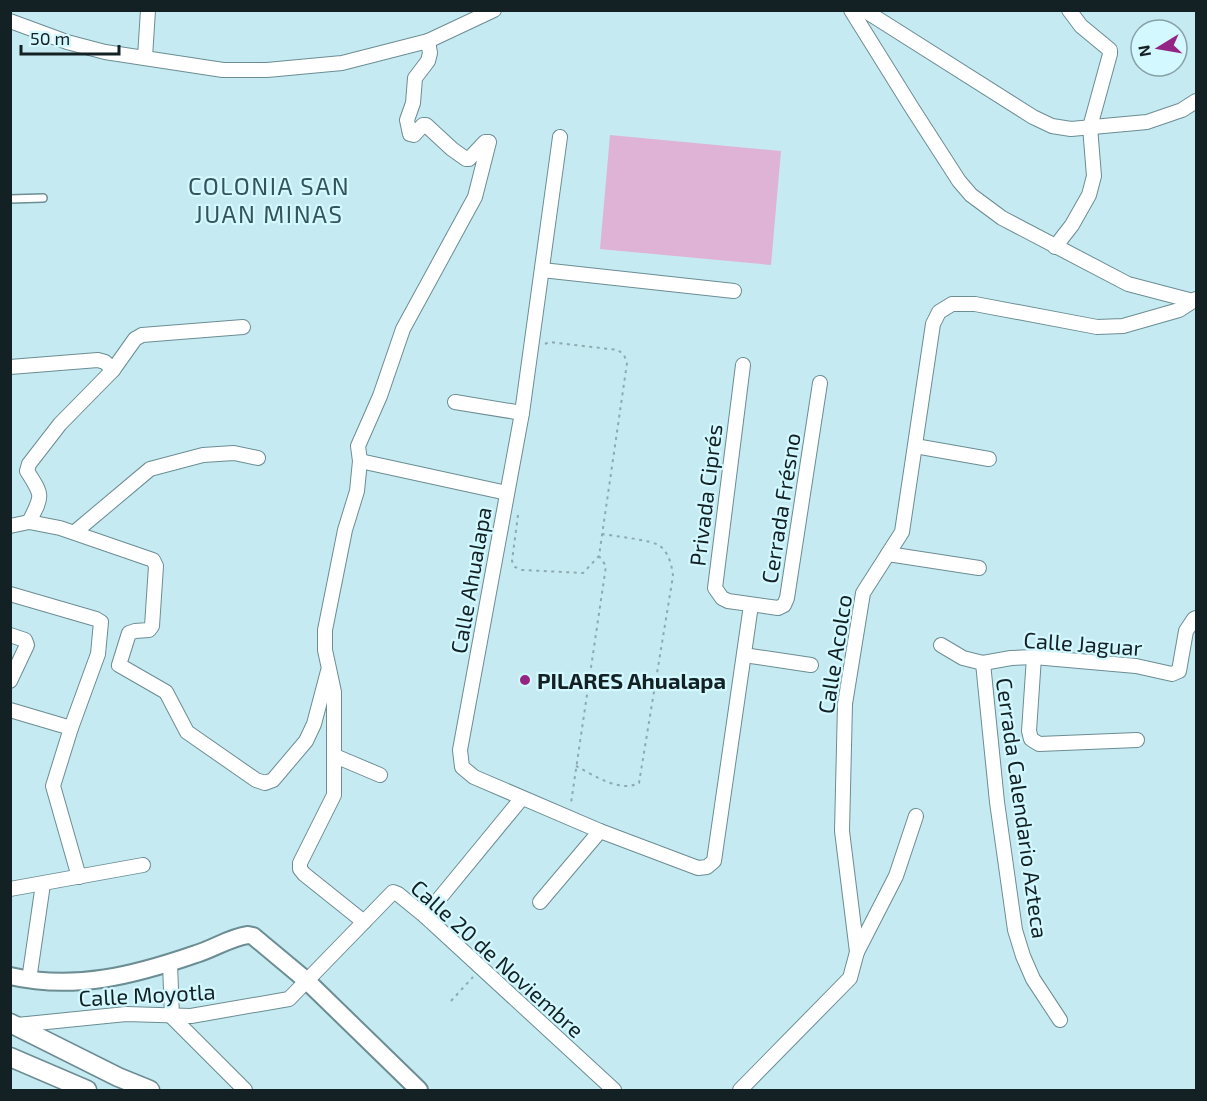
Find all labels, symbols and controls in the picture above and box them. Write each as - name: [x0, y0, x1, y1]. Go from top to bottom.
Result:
- scale bar: [21, 18, 118, 56]
- north arrow: [1129, 18, 1189, 78]
- text: 50 m: [30, 27, 70, 49]
- text: N: [1133, 43, 1154, 58]
- district label: COLONIA SAN JUAN MINAS: [188, 171, 350, 228]
- street label: Privada Ciprés: [683, 423, 727, 567]
- street label: Cerrada Frésno: [755, 431, 805, 585]
- street label: Calle Ahualapa: [444, 505, 496, 655]
- street label: Calle Acolco: [812, 593, 856, 715]
- street label: Calle Jaguar: [1023, 626, 1144, 660]
- place label: PILARES Ahualapa: [537, 667, 726, 693]
- marker: PILARES Ahualapa: [518, 673, 532, 687]
- street label: Cerrada Calendario Azteca: [992, 676, 1054, 940]
- street label: Calle 20 de Noviembre: [406, 874, 590, 1042]
- street label: Calle Moyotla: [78, 977, 216, 1011]

